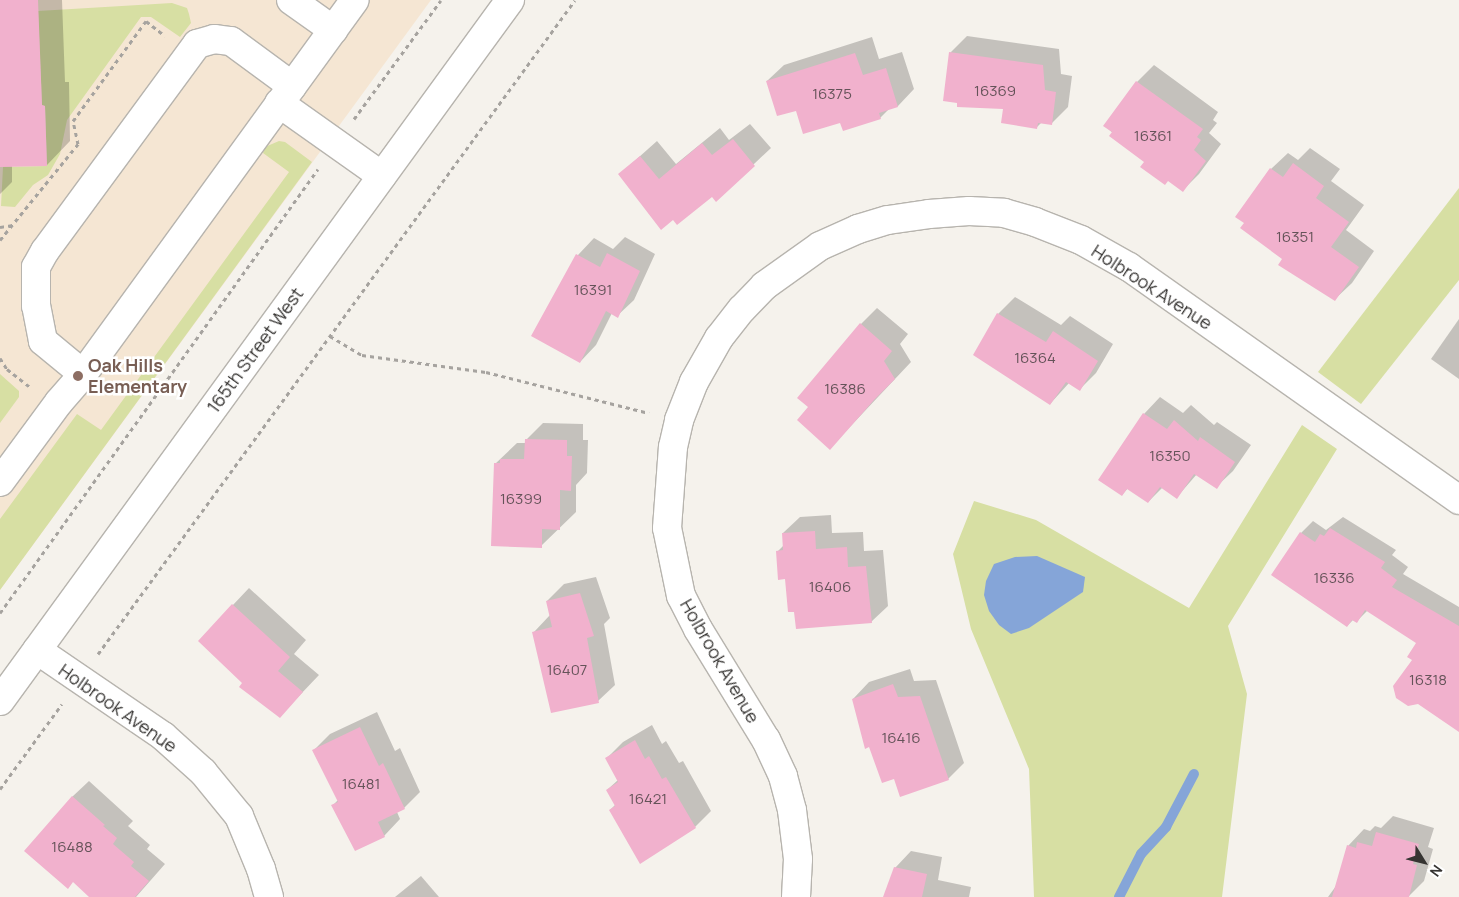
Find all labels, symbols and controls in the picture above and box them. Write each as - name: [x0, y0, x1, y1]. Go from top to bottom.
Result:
- house number: 16369: [974, 82, 1016, 100]
- house number: 16375: [812, 85, 852, 103]
- house number: 16361: [1134, 127, 1172, 145]
- house number: 16351: [1276, 228, 1314, 246]
- street label: Holbrook Avenue: [1088, 240, 1216, 334]
- house number: 16391: [574, 281, 612, 299]
- street label: 165th Street West: [202, 283, 308, 417]
- house number: 16364: [1014, 349, 1056, 367]
- place label: Oak Hills Elementary: [88, 355, 187, 398]
- marker: Oak Hills Elementary: [72, 370, 84, 382]
- house number: 16386: [824, 380, 866, 398]
- house number: 16350: [1149, 447, 1191, 465]
- house number: 16399: [500, 490, 542, 508]
- house number: 16336: [1313, 569, 1355, 587]
- house number: 16406: [809, 578, 851, 596]
- street label: Holbrook Avenue: [676, 595, 764, 727]
- street label: Holbrook Avenue: [55, 659, 181, 757]
- house number: 16407: [547, 661, 587, 679]
- house number: 16318: [1409, 671, 1447, 689]
- house number: 16416: [881, 729, 921, 747]
- house number: 16481: [342, 775, 380, 793]
- house number: 16421: [629, 790, 667, 808]
- north arrow: [1399, 837, 1449, 887]
- house number: 16488: [51, 838, 93, 856]
- text: N: [1426, 861, 1447, 881]

